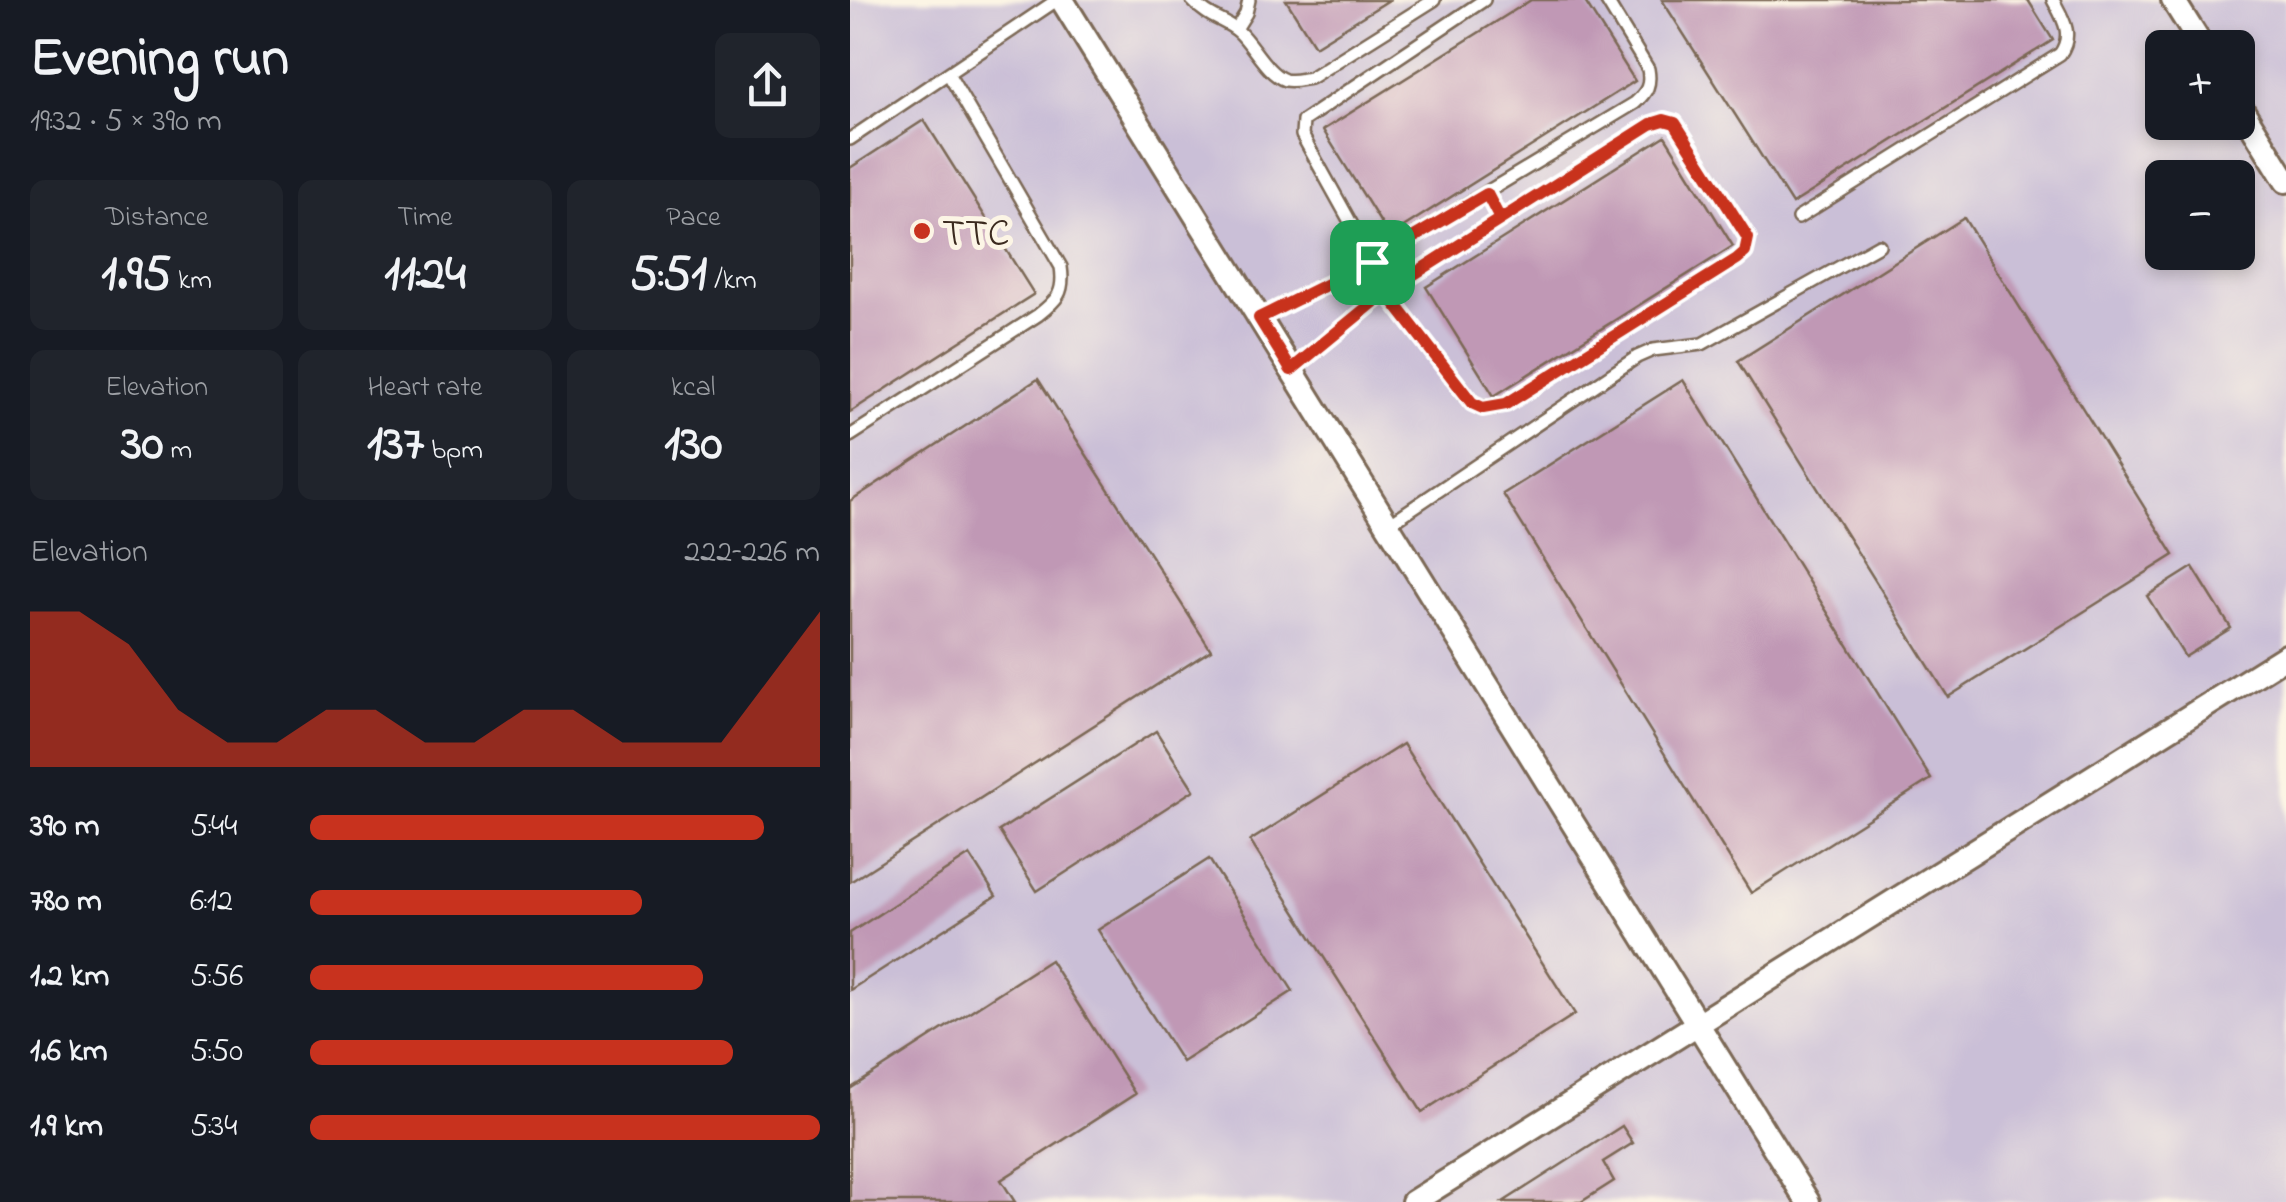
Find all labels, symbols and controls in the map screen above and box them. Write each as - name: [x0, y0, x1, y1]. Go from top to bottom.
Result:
- text: Evening run: [30, 21, 289, 101]
- map controls: [2145, 30, 2255, 270]
- button: +: [2145, 30, 2255, 140]
- button: share: [715, 33, 820, 138]
- text: 19:32 · 5 × 390 m: [30, 99, 222, 146]
- button: −: [2145, 160, 2255, 270]
- text: Distance: [105, 198, 208, 239]
- text: Time: [397, 198, 453, 239]
- text: Pace: [666, 198, 721, 239]
- place label: TTC: [942, 206, 1010, 265]
- marker: TTC: [911, 220, 933, 242]
- pin: [1330, 220, 1415, 305]
- icon: arrive: [1345, 235, 1400, 290]
- text: 1.95: [101, 239, 171, 312]
- text: 11:24: [384, 239, 466, 312]
- text: 5:51: [630, 239, 707, 312]
- text: km: [171, 261, 212, 302]
- text: /km: [707, 261, 757, 302]
- text: Elevation: [105, 368, 208, 409]
- text: Heart rate: [368, 368, 482, 409]
- text: kcal: [671, 368, 716, 409]
- text: 30: [121, 409, 163, 482]
- text: 137: [367, 409, 424, 482]
- text: 130: [664, 409, 722, 482]
- text: m: [163, 431, 192, 472]
- text: bpm: [424, 431, 483, 472]
- text: Elevation: [30, 530, 148, 577]
- text: 222–226 m: [684, 530, 820, 577]
- text: 390 m: [30, 804, 100, 851]
- text: 5:44: [190, 804, 237, 851]
- text: 780 m: [30, 879, 102, 926]
- text: 6:12: [190, 879, 233, 926]
- text: 1.2 km: [30, 954, 109, 1001]
- text: 5:56: [190, 954, 243, 1001]
- text: 1.6 km: [30, 1029, 108, 1076]
- text: 5:50: [190, 1029, 243, 1076]
- text: 1.9 km: [30, 1104, 103, 1151]
- text: 5:34: [190, 1104, 237, 1151]

